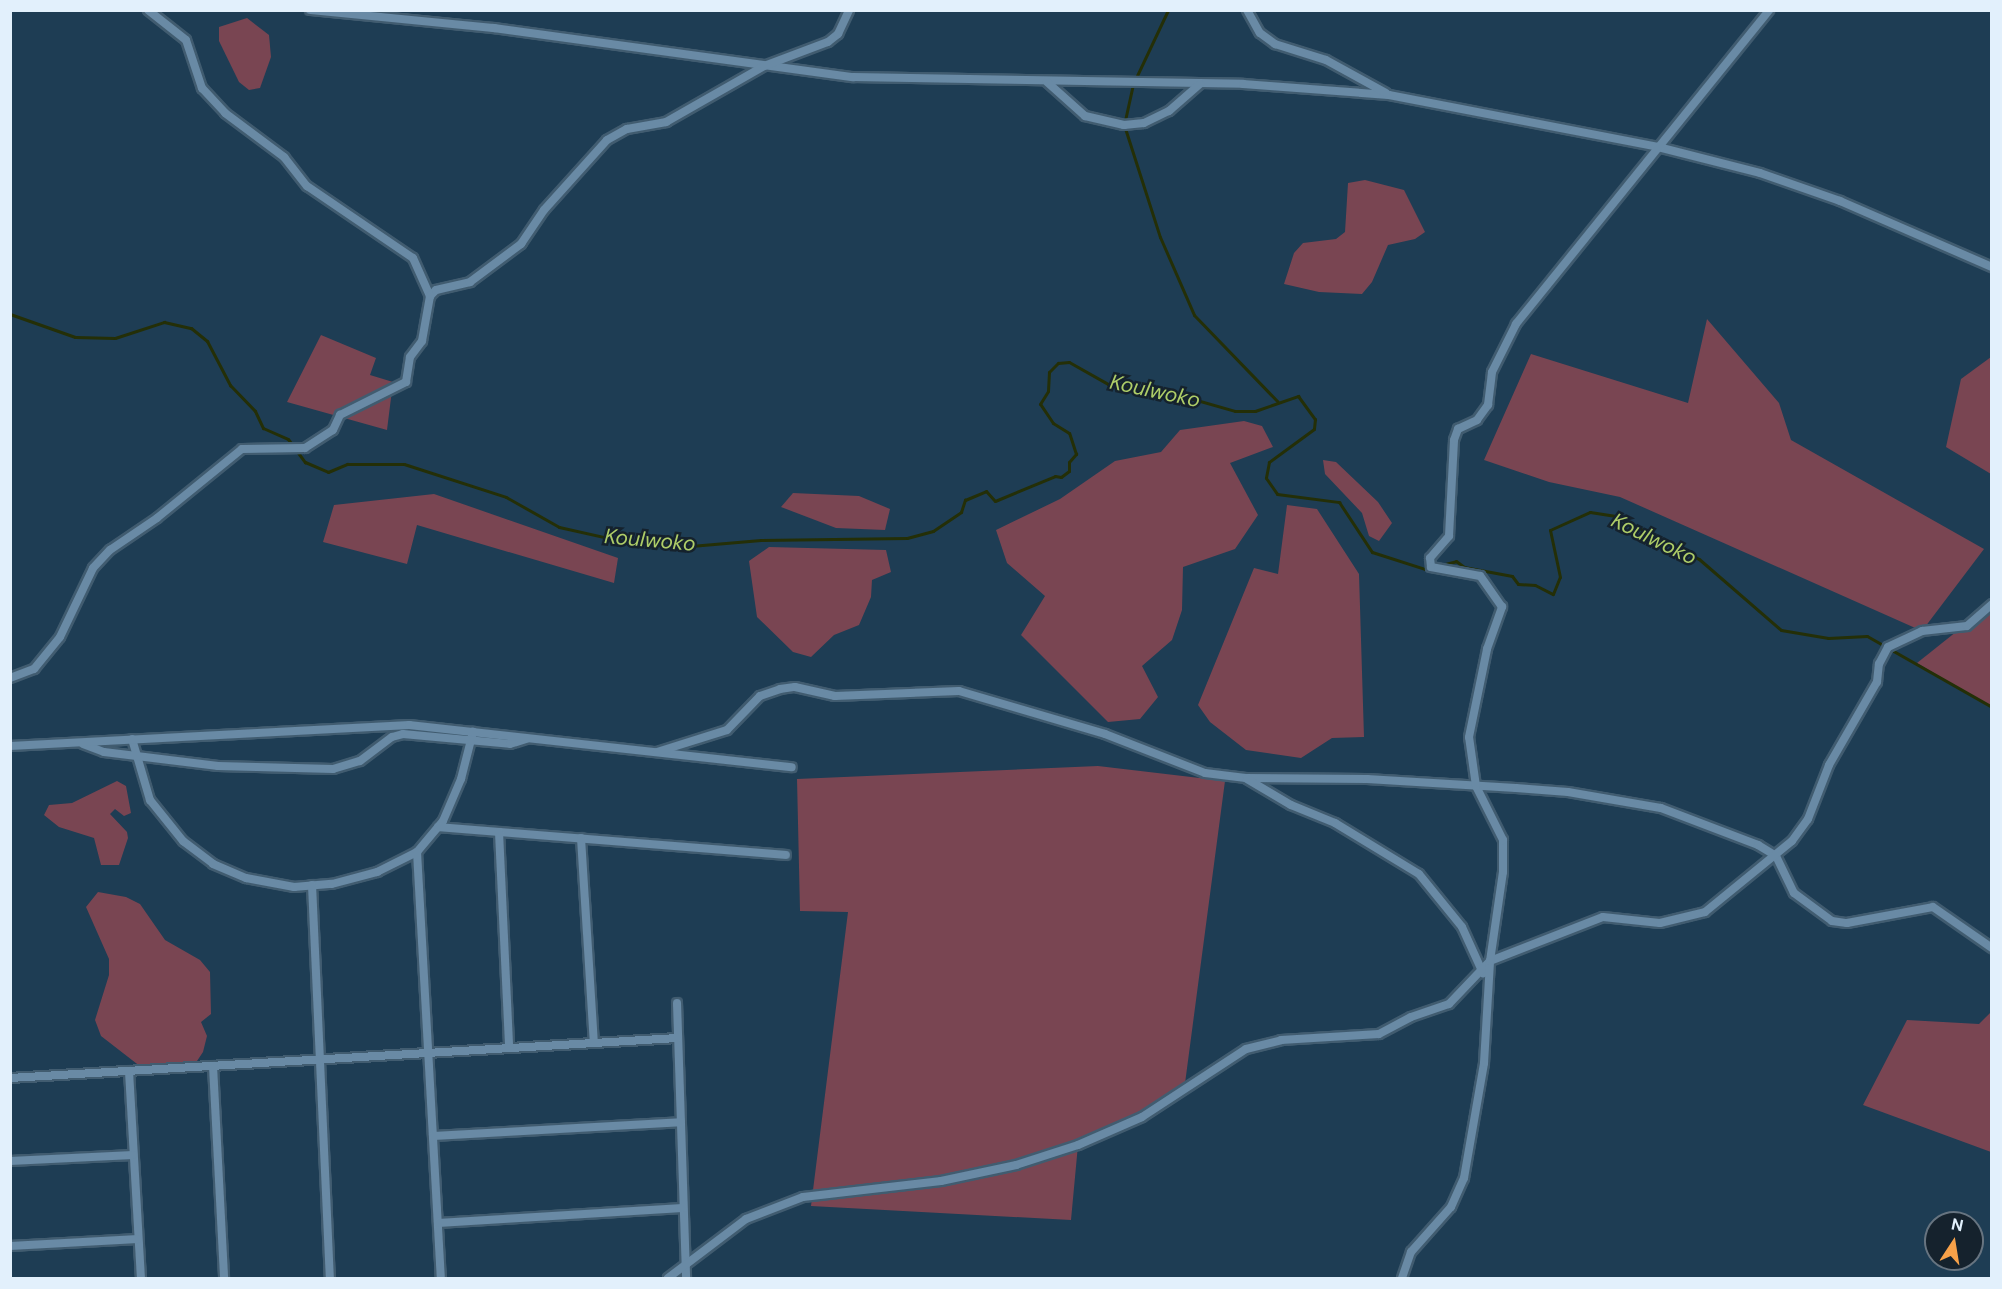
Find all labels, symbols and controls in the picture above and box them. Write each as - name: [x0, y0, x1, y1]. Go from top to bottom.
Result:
- water label: Koulwoko: [1108, 369, 1202, 413]
- water label: Koulwoko: [1607, 508, 1701, 570]
- water label: Koulwoko: [603, 523, 697, 557]
- north arrow: [1924, 1211, 1984, 1271]
- text: N: [1950, 1213, 1965, 1236]

